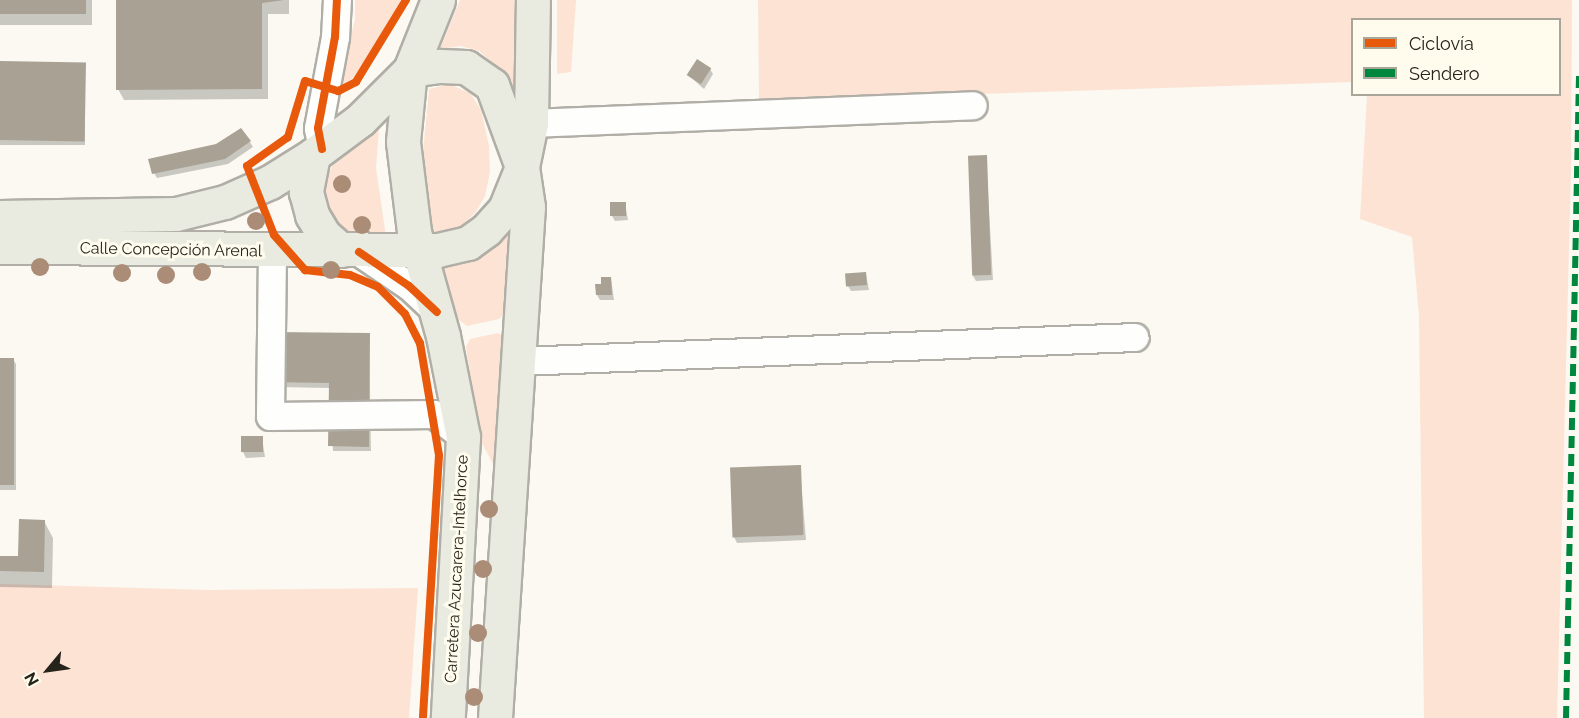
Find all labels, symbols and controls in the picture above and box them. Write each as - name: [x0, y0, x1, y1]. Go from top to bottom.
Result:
- legend: [1351, 18, 1561, 96]
- text: Ciclovía: [1409, 33, 1474, 54]
- text: Sendero: [1409, 63, 1480, 84]
- street label: Calle Concepción Arenal: [79, 239, 263, 261]
- street label: Carretera Azucarera-Intelhorce: [441, 454, 473, 684]
- north arrow: [18, 640, 78, 700]
- text: N: [21, 669, 43, 689]

